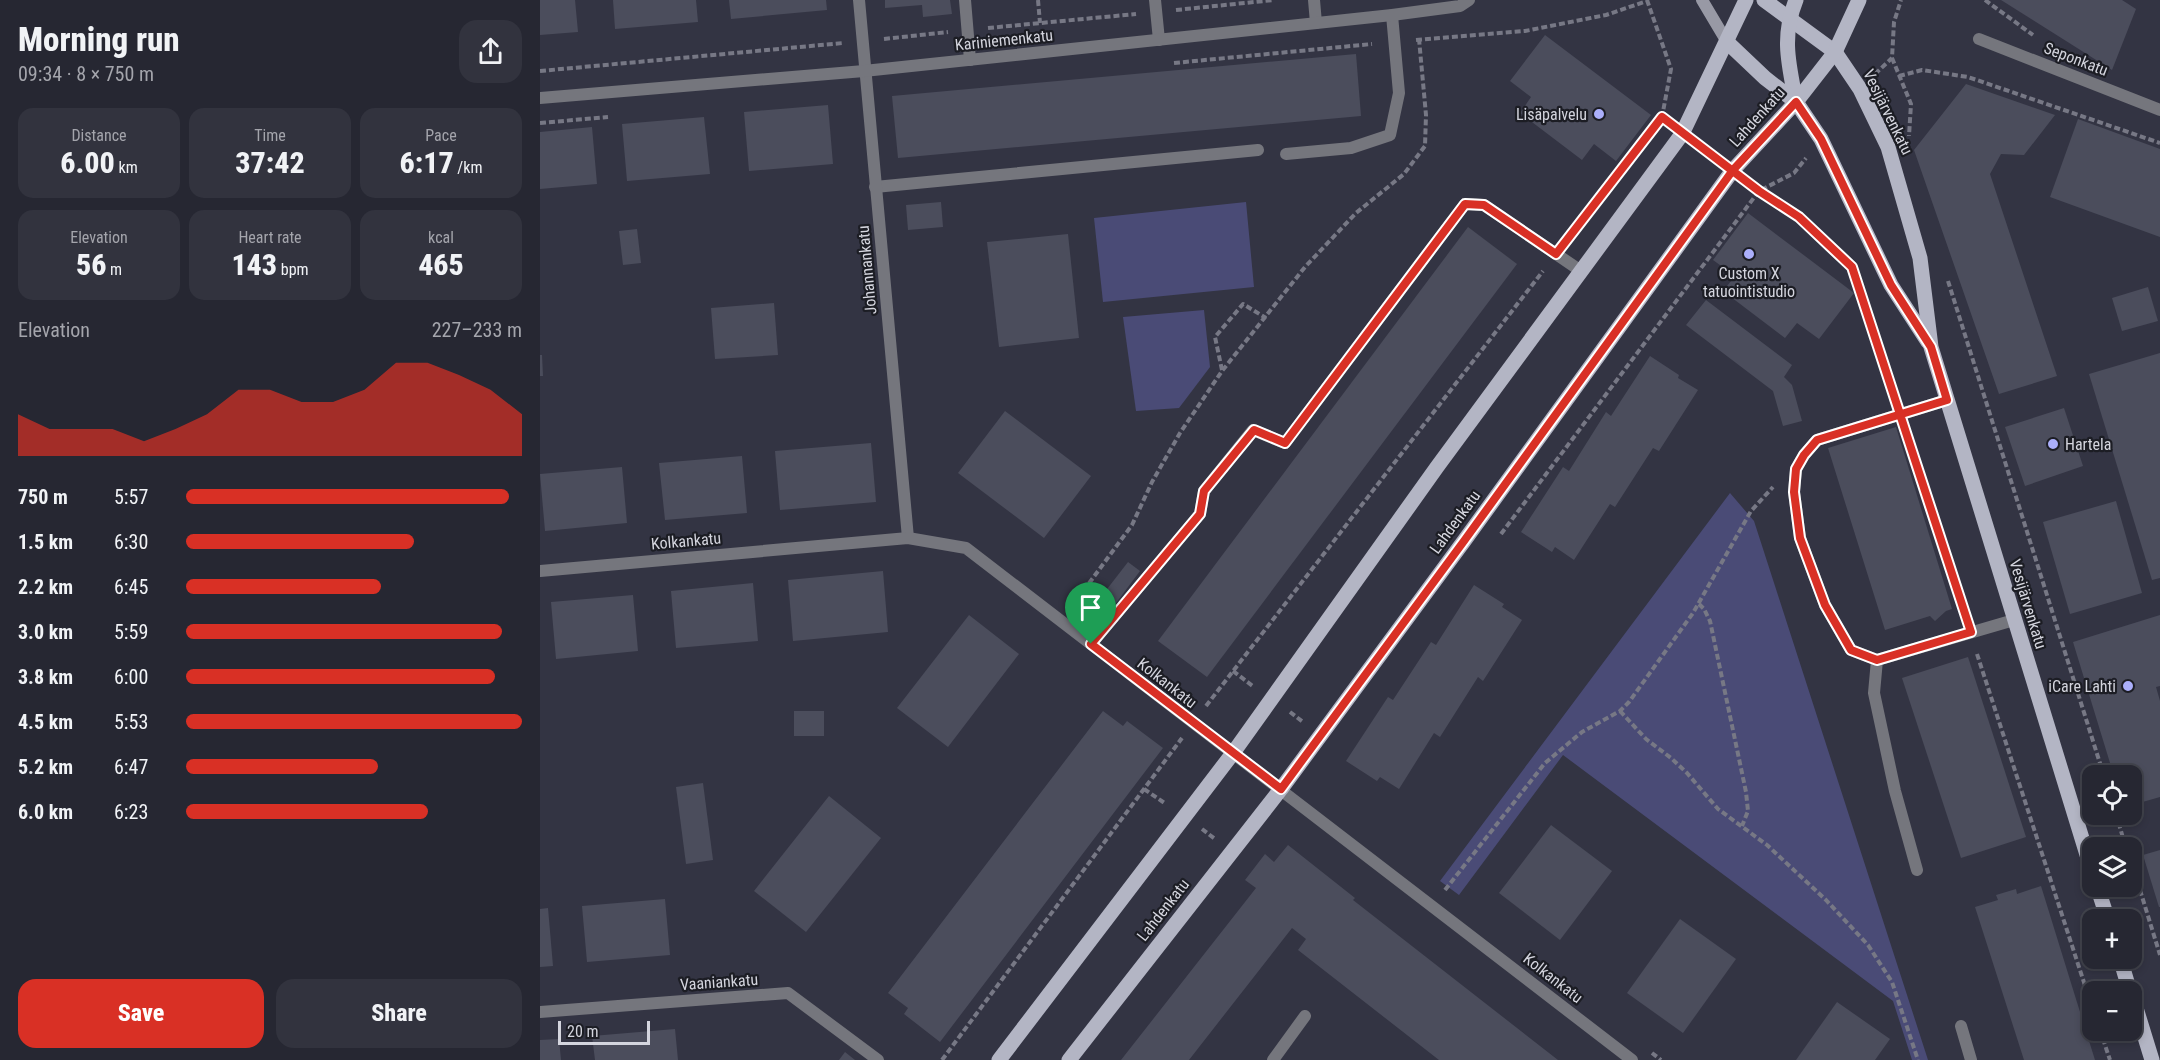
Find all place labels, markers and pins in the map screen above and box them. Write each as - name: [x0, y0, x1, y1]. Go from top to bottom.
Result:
- place label: Lisäpalvelu: [1516, 105, 1587, 124]
- marker: Lisäpalvelu: [1592, 107, 1606, 121]
- marker: Custom X tatuointistudio: [1742, 247, 1756, 261]
- place label: Custom X tatuointistudio: [1703, 264, 1795, 301]
- place label: Hartela: [2065, 435, 2111, 454]
- marker: Hartela: [2046, 437, 2060, 451]
- pin: [1065, 582, 1116, 644]
- place label: iCare Lahti: [2048, 677, 2116, 696]
- marker: iCare Lahti: [2121, 679, 2135, 693]

